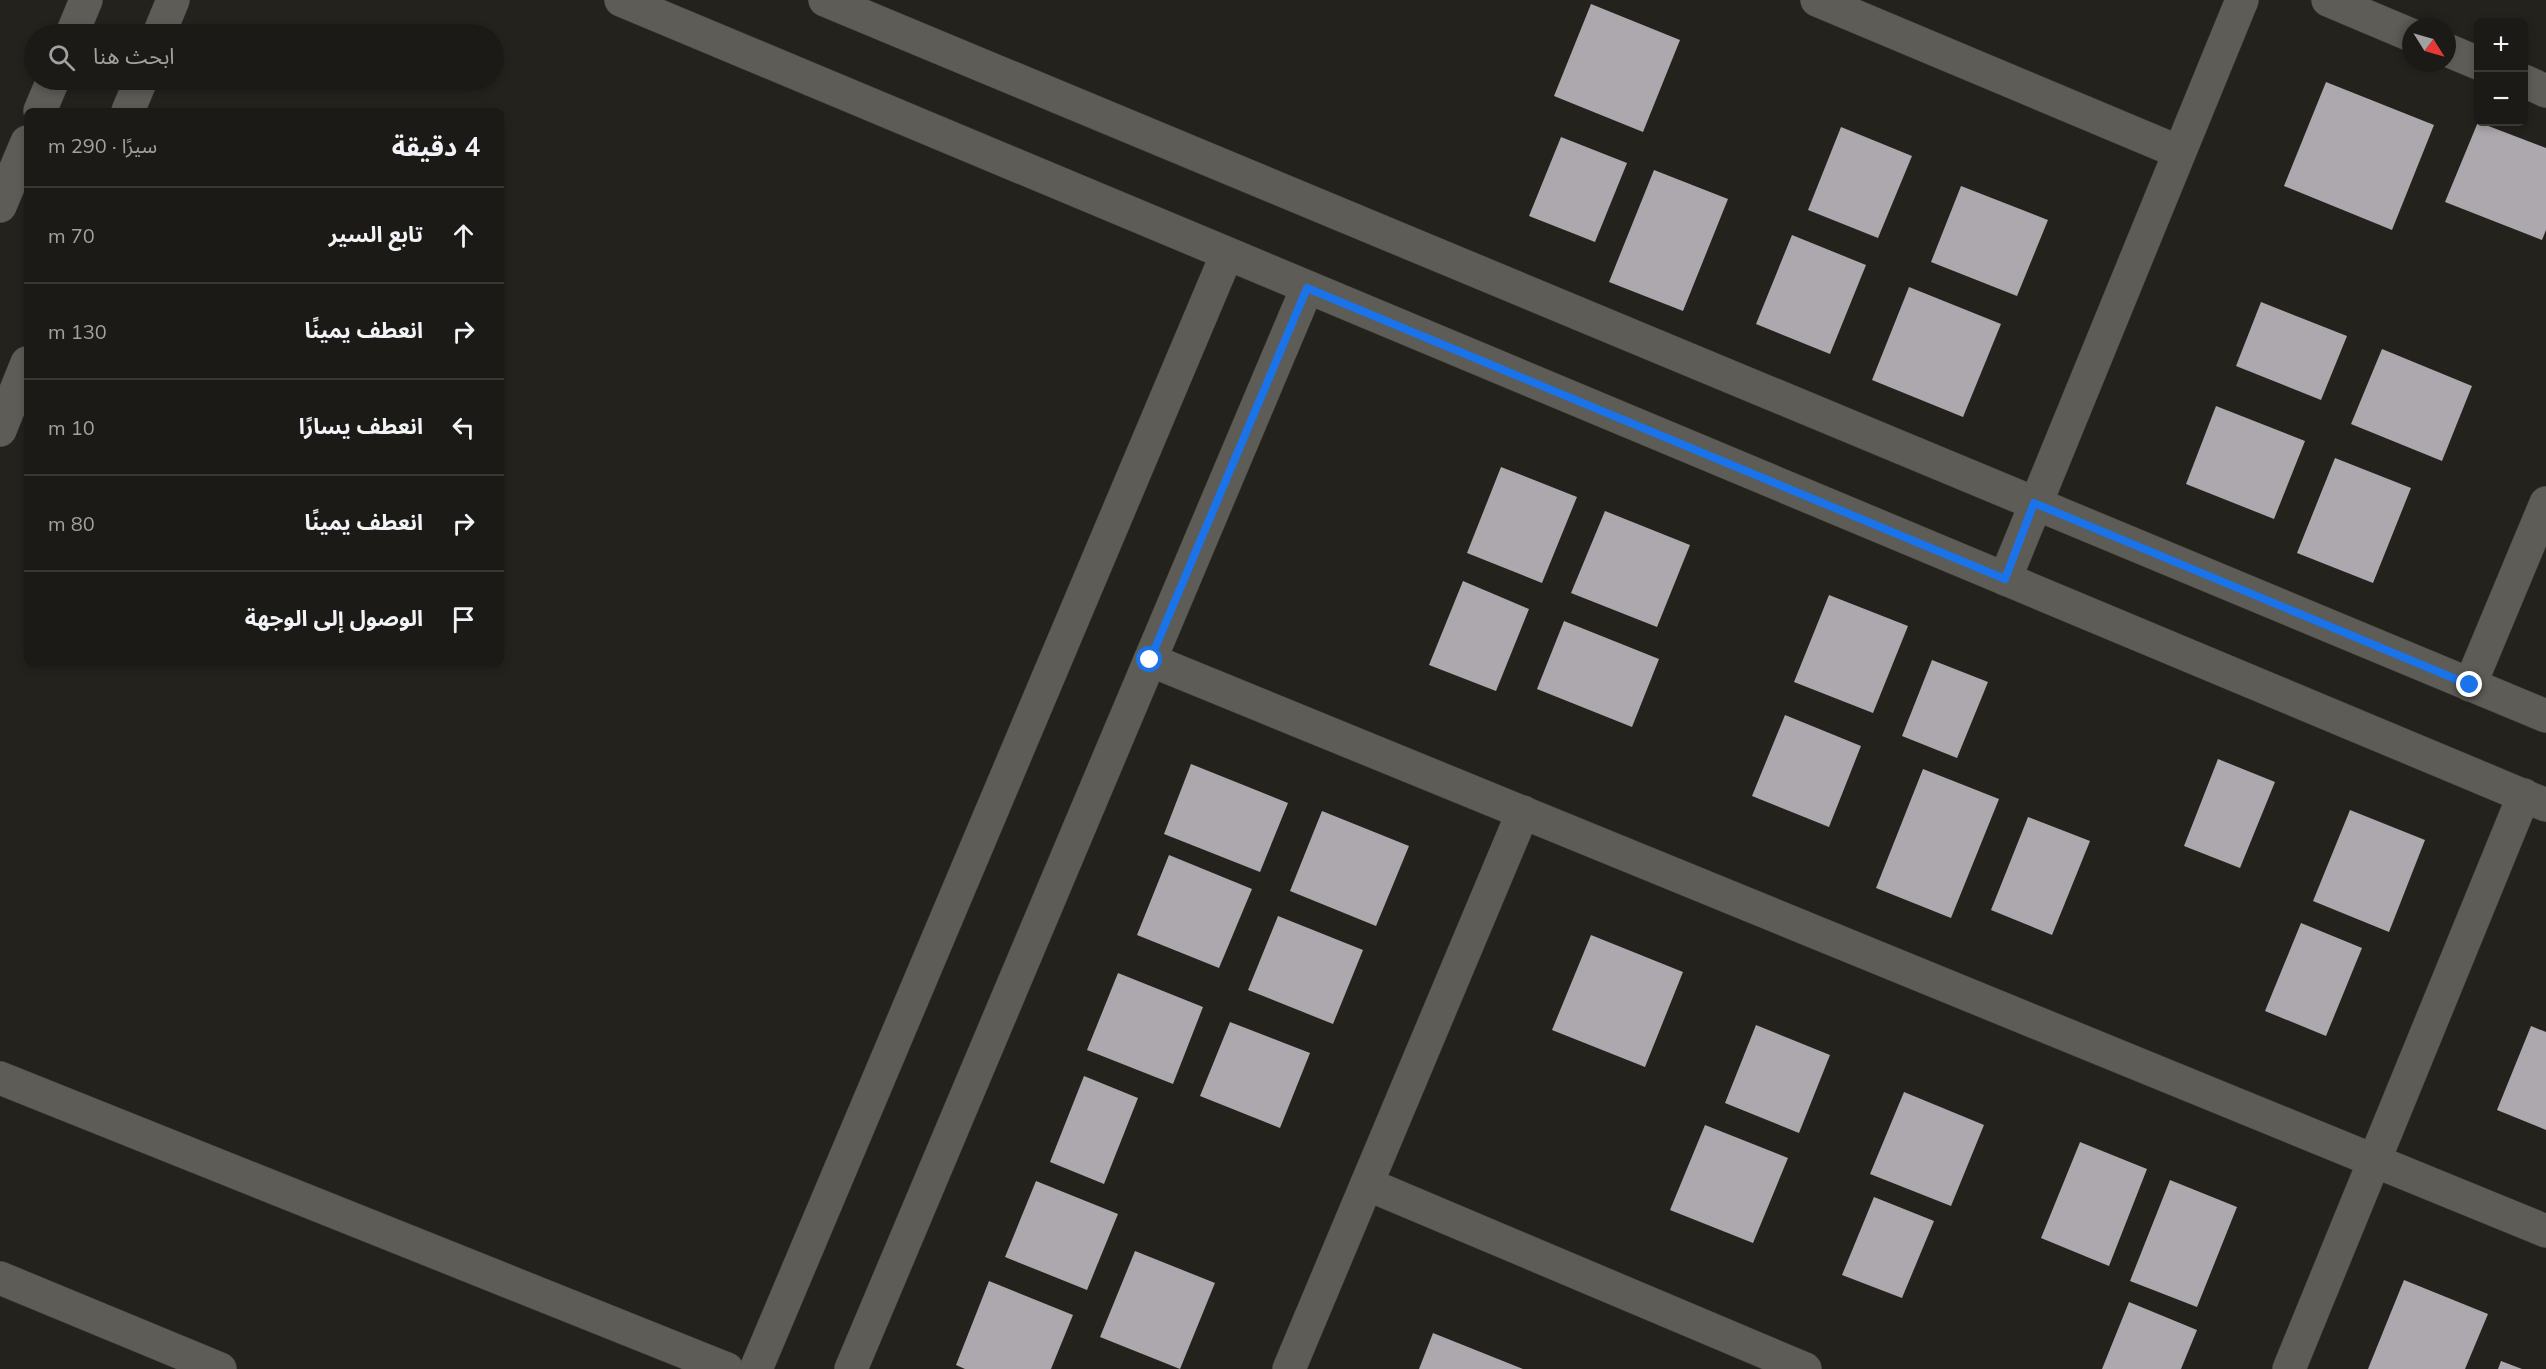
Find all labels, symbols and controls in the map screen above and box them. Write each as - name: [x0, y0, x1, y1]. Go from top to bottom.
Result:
- north arrow: [2402, 18, 2456, 72]
- map controls: [2474, 18, 2528, 126]
- button: +: [2474, 18, 2528, 72]
- search box: [24, 24, 504, 90]
- icon: search: [45, 41, 78, 74]
- text: ابحث هنا: [93, 42, 175, 70]
- button: −: [2474, 72, 2528, 126]
- text: 4 دقيقة: [392, 130, 480, 163]
- text: سيرًا · 290 m: [48, 133, 157, 158]
- icon: ahead: [447, 219, 480, 252]
- text: تابع السير: [329, 220, 423, 248]
- text: 70 m: [48, 223, 95, 248]
- icon: right: [447, 315, 480, 348]
- text: انعطف يمينًا: [304, 316, 423, 344]
- text: 130 m: [48, 319, 107, 344]
- icon: left: [447, 411, 480, 444]
- text: انعطف يسارًا: [299, 412, 423, 440]
- text: 10 m: [48, 415, 95, 440]
- icon: right: [447, 507, 480, 540]
- text: انعطف يمينًا: [304, 508, 423, 536]
- text: 80 m: [48, 511, 95, 536]
- icon: arrive: [447, 603, 480, 636]
- text: الوصول إلى الوجهة: [245, 604, 423, 632]
- route start: [1136, 646, 1162, 672]
- route end: [2456, 671, 2482, 697]

